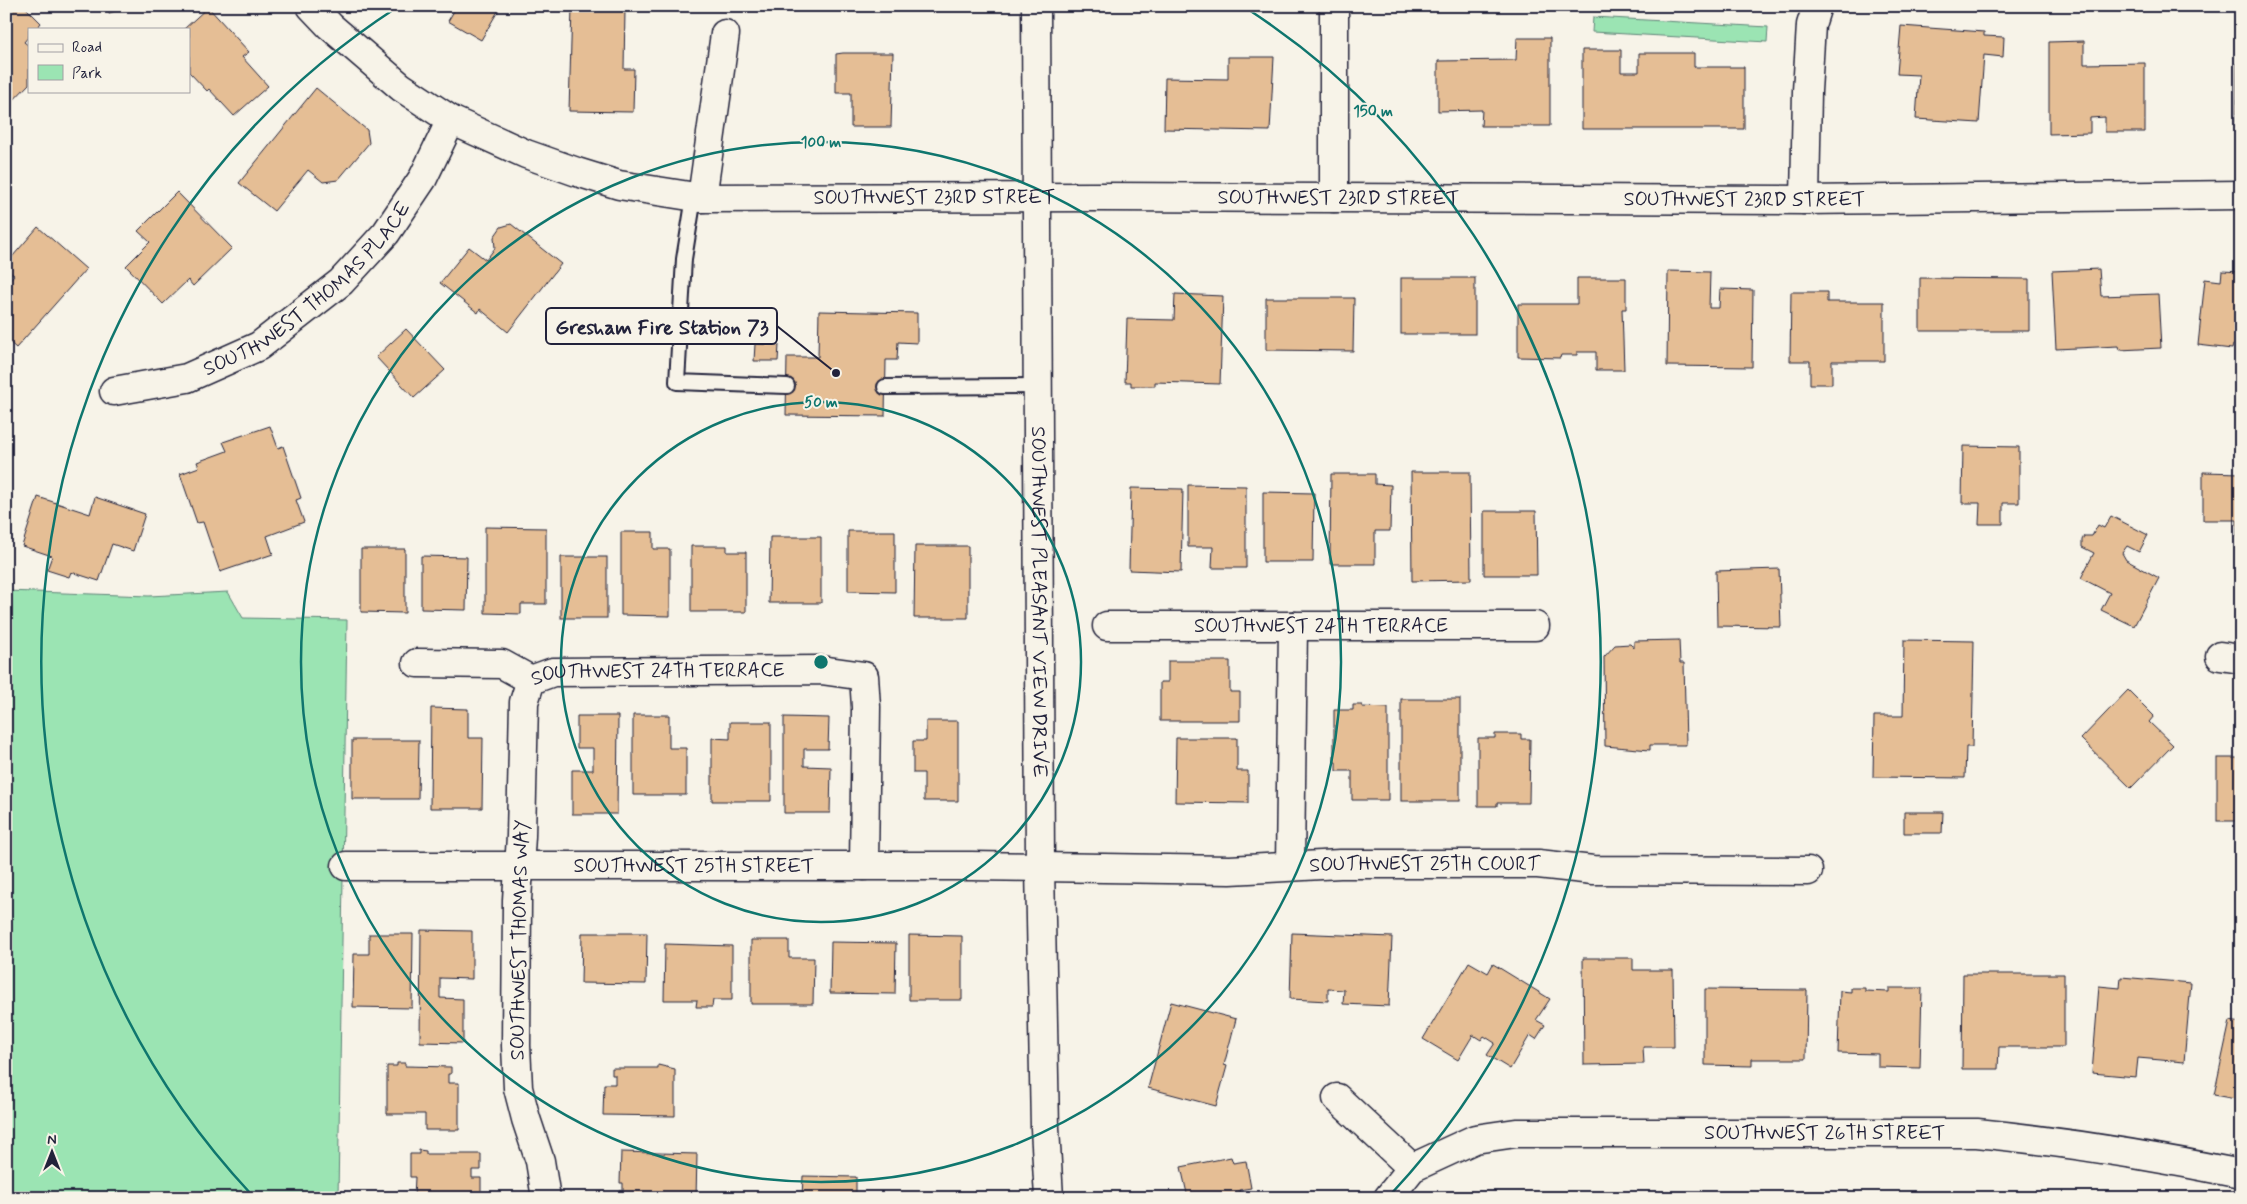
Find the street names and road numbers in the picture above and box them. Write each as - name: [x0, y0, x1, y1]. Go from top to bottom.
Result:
- street label: SOUTHWEST 23RD STREET: [813, 184, 1056, 211]
- street label: SOUTHWEST 23RD STREET: [1217, 184, 1460, 212]
- street label: SOUTHWEST 23RD STREET: [1623, 186, 1866, 214]
- street label: SOUTHWEST THOMAS PLACE: [199, 196, 417, 383]
- street label: SOUTHWEST PLEASANT VIEW DRIVE: [1024, 426, 1053, 778]
- street label: SOUTHWEST 24TH TERRACE: [1194, 613, 1448, 640]
- street label: SOUTHWEST 24TH TERRACE: [527, 657, 785, 692]
- street label: SOUTHWEST THOMAS WAY: [504, 819, 536, 1061]
- street label: SOUTHWEST 25TH COURT: [1308, 850, 1542, 879]
- street label: SOUTHWEST 25TH STREET: [573, 853, 815, 880]
- street label: SOUTHWEST 26TH STREET: [1704, 1120, 1946, 1147]

